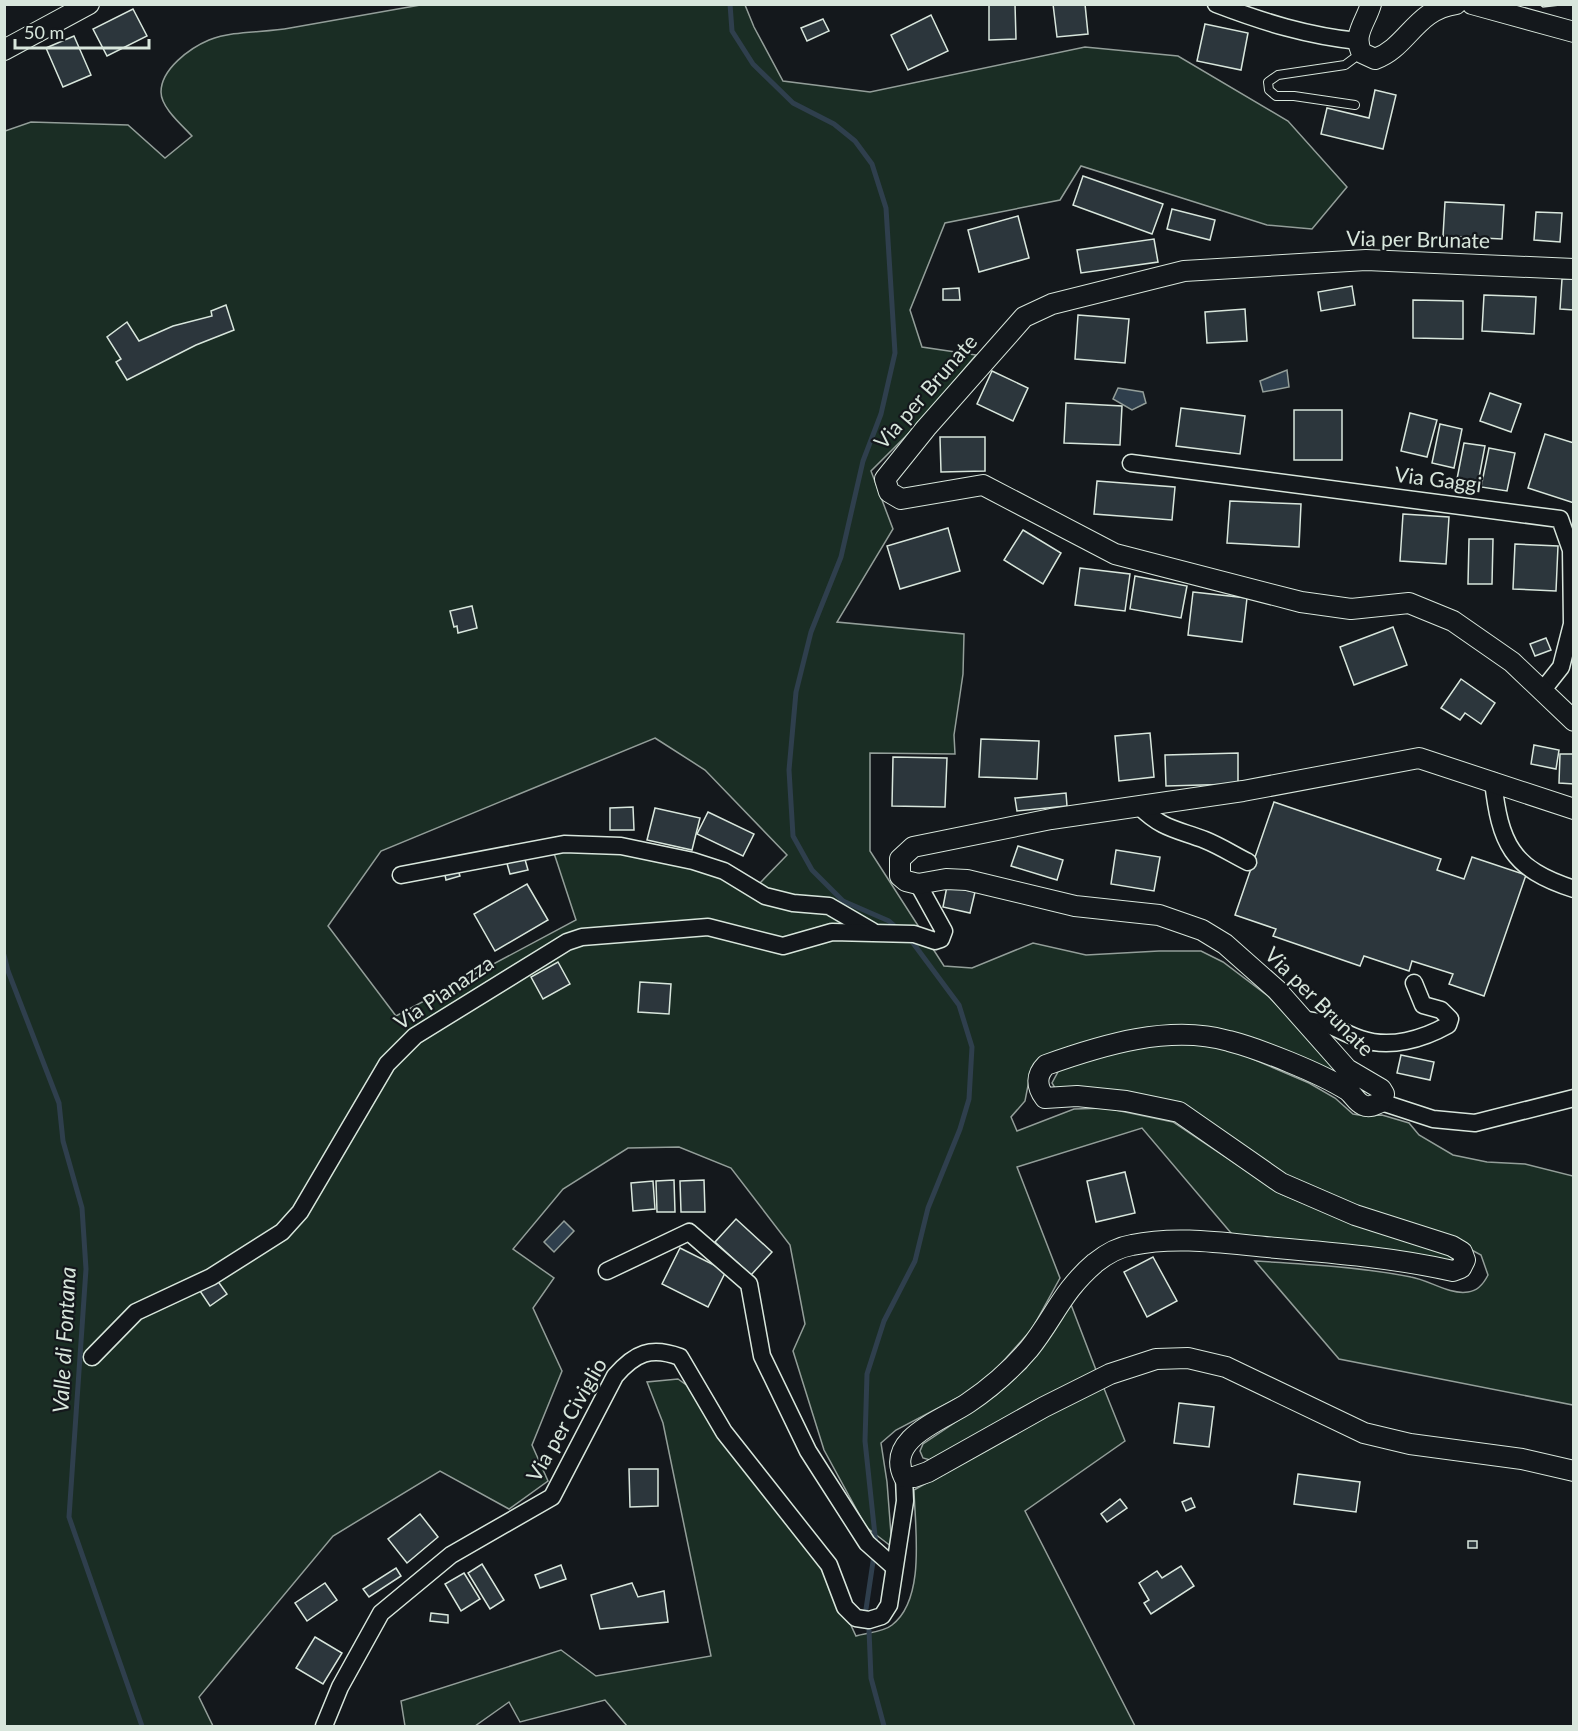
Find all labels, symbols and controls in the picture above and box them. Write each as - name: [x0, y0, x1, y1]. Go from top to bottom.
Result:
- scale bar: [15, 12, 148, 50]
- text: 50 m: [24, 21, 64, 43]
- street label: Via per Brunate: [1346, 225, 1490, 252]
- street label: Via per Brunate: [868, 329, 981, 453]
- street label: Via Gaggi: [1393, 461, 1483, 496]
- street label: Via per Brunate: [1260, 941, 1380, 1061]
- street label: Via Pianazza: [389, 949, 498, 1034]
- water label: Valle di Fontana: [46, 1266, 81, 1414]
- street label: Via per Civiglio: [520, 1353, 611, 1485]

